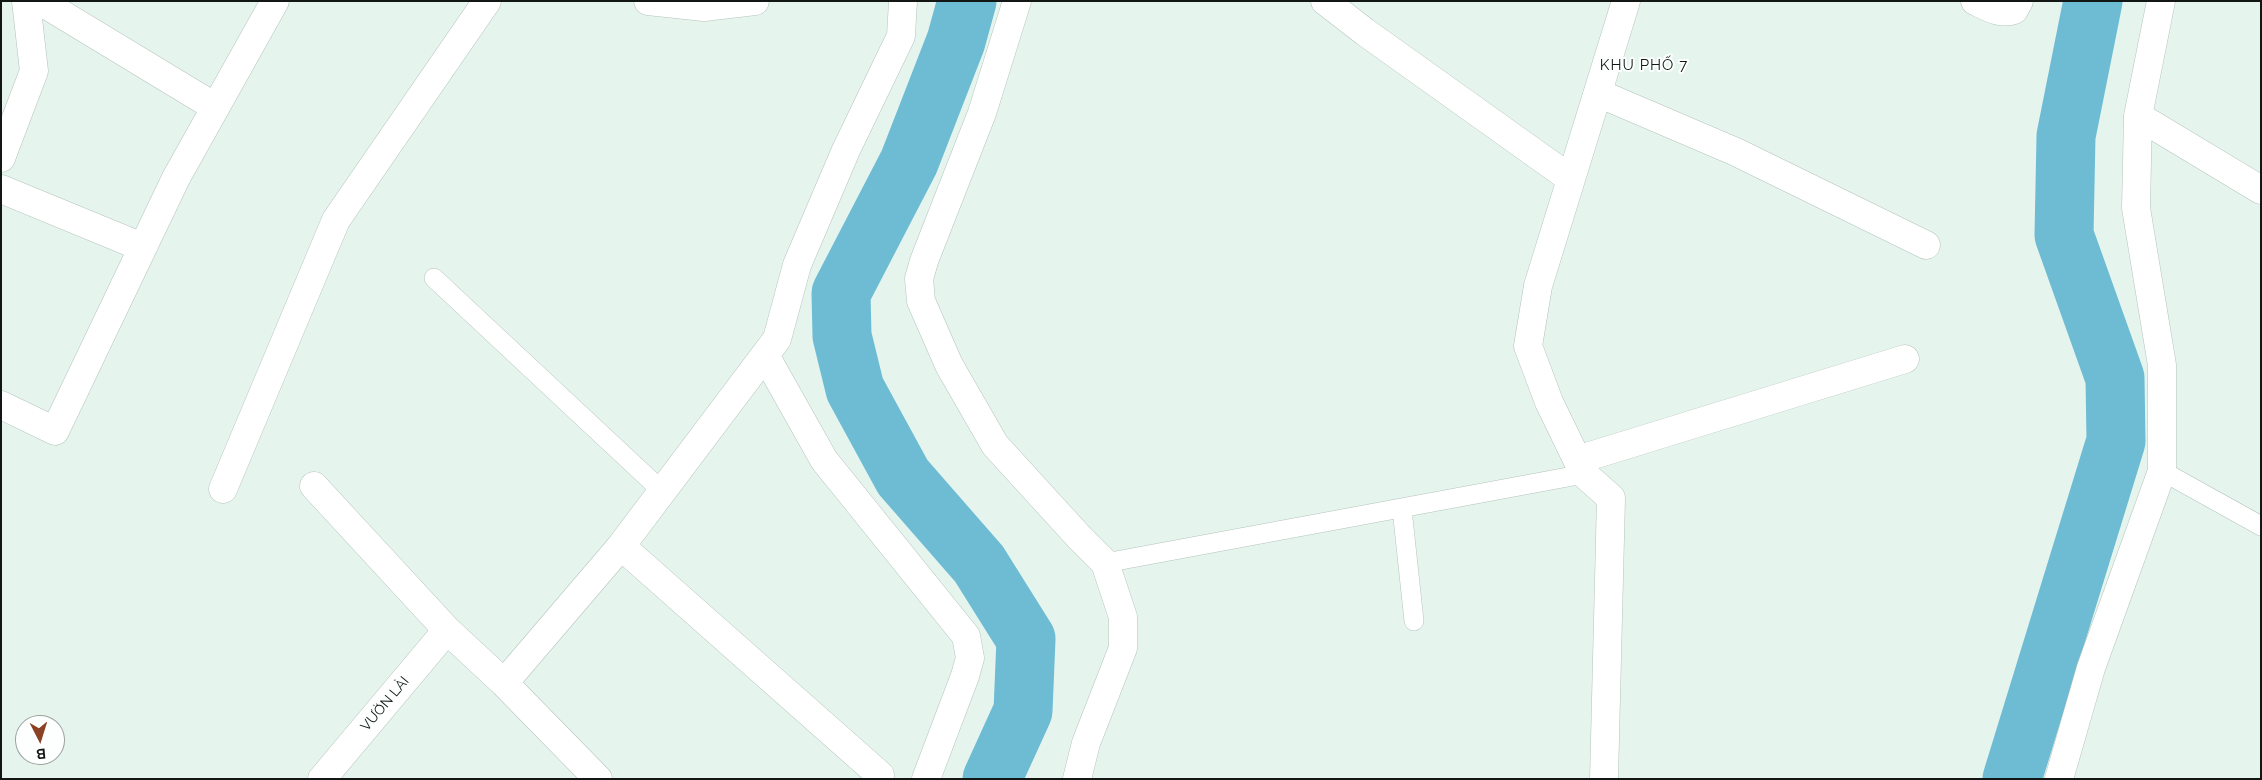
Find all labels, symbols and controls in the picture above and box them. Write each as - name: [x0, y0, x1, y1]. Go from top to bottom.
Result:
- district label: KHU PHỐ 7: [1599, 56, 1689, 74]
- street label: VƯỜN LÀI: [357, 673, 413, 735]
- north arrow: [15, 715, 65, 765]
- text: B: [36, 746, 47, 762]

